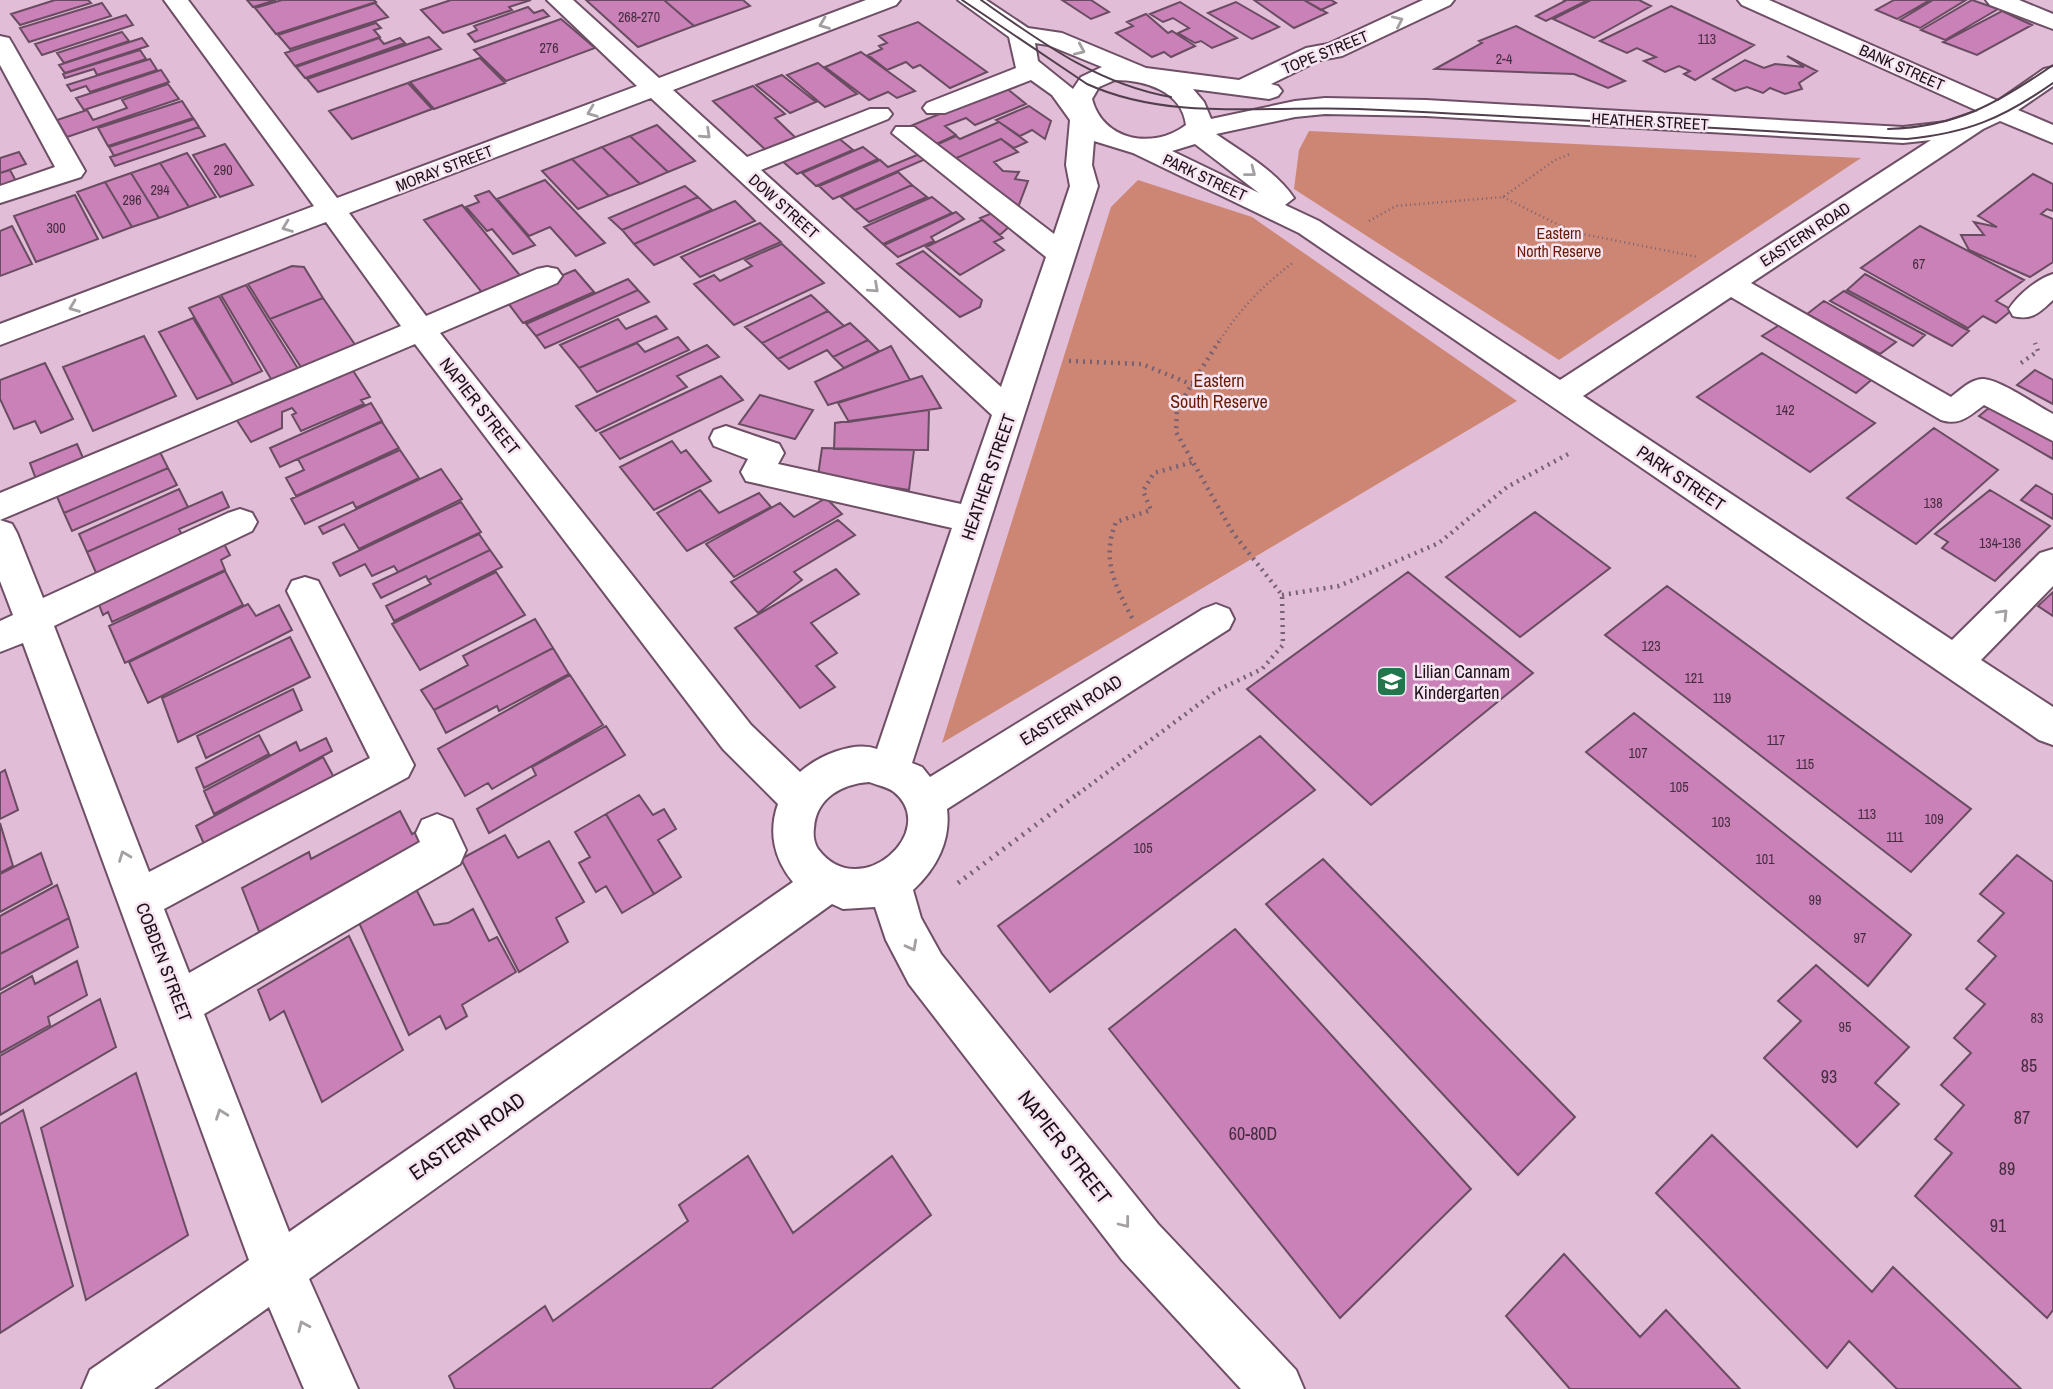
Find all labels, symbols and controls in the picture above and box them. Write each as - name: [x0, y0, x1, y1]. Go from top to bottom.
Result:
- house number: 268-270: [618, 8, 660, 26]
- one-way arrow: [1390, 15, 1403, 29]
- one-way arrow: [818, 16, 830, 30]
- street label: TOPE STREET: [1279, 25, 1371, 79]
- house number: 113: [1698, 30, 1716, 48]
- street label: BANK STREET: [1856, 38, 1948, 96]
- house number: 276: [539, 39, 559, 57]
- one-way arrow: [1073, 42, 1085, 56]
- house number: 2-4: [1496, 50, 1513, 68]
- one-way arrow: [586, 104, 598, 118]
- street label: HEATHER STREET: [1591, 107, 1709, 135]
- one-way arrow: [698, 126, 711, 139]
- street label: MORAY STREET: [392, 139, 496, 197]
- street label: PARK STREET: [1159, 148, 1251, 206]
- house number: 290: [213, 161, 233, 179]
- one-way arrow: [1244, 163, 1256, 176]
- street label: DOW STREET: [744, 169, 824, 243]
- house number: 294: [150, 181, 170, 199]
- house number: 296: [122, 191, 142, 209]
- street label: EASTERN ROAD: [1756, 197, 1854, 271]
- one-way arrow: [282, 218, 294, 232]
- house number: 300: [46, 219, 66, 237]
- park label: Eastern North Reserve: [1517, 222, 1601, 262]
- house number: 67: [1913, 255, 1925, 273]
- one-way arrow: [866, 280, 879, 292]
- one-way arrow: [69, 299, 81, 313]
- street label: NAPIER STREET: [434, 352, 526, 460]
- park label: Eastern South Reserve: [1170, 368, 1268, 414]
- house number: 142: [1775, 401, 1795, 419]
- street label: HEATHER STREET: [955, 411, 1021, 543]
- street label: PARK STREET: [1632, 439, 1730, 517]
- house number: 138: [1923, 494, 1943, 512]
- house number: 134-136: [1979, 534, 2021, 552]
- one-way arrow: [1995, 609, 2008, 622]
- house number: 123: [1641, 637, 1661, 655]
- place label: Lilian Cannam Kindergarten: [1414, 659, 1510, 705]
- school or university icon: Lilian Cannam Kindergarten: [1374, 664, 1408, 698]
- street label: EASTERN ROAD: [1015, 669, 1127, 751]
- house number: 121: [1684, 669, 1704, 687]
- house number: 119: [1713, 689, 1731, 707]
- house number: 117: [1767, 731, 1785, 749]
- house number: 107: [1628, 744, 1648, 762]
- house number: 115: [1796, 755, 1814, 773]
- house number: 105: [1669, 778, 1689, 796]
- house number: 113: [1858, 805, 1876, 823]
- house number: 109: [1924, 810, 1944, 828]
- house number: 103: [1711, 813, 1731, 831]
- house number: 111: [1886, 828, 1904, 846]
- house number: 105: [1133, 839, 1153, 857]
- one-way arrow: [118, 850, 132, 862]
- house number: 101: [1755, 850, 1775, 868]
- house number: 99: [1809, 891, 1821, 909]
- street label: COBDEN STREET: [130, 899, 198, 1025]
- house number: 97: [1854, 929, 1866, 947]
- one-way arrow: [904, 939, 917, 951]
- house number: 83: [2031, 1009, 2043, 1027]
- house number: 95: [1839, 1018, 1851, 1036]
- house number: 85: [2021, 1053, 2037, 1078]
- house number: 93: [1821, 1064, 1837, 1089]
- street label: NAPIER STREET: [1011, 1084, 1119, 1210]
- street label: EASTERN ROAD: [403, 1085, 531, 1187]
- house number: 87: [2014, 1105, 2030, 1130]
- one-way arrow: [215, 1109, 229, 1121]
- house number: 60-80D: [1229, 1121, 1277, 1146]
- house number: 89: [1999, 1156, 2015, 1181]
- house number: 91: [1990, 1213, 2007, 1238]
- one-way arrow: [1117, 1216, 1130, 1228]
- one-way arrow: [297, 1321, 311, 1334]

